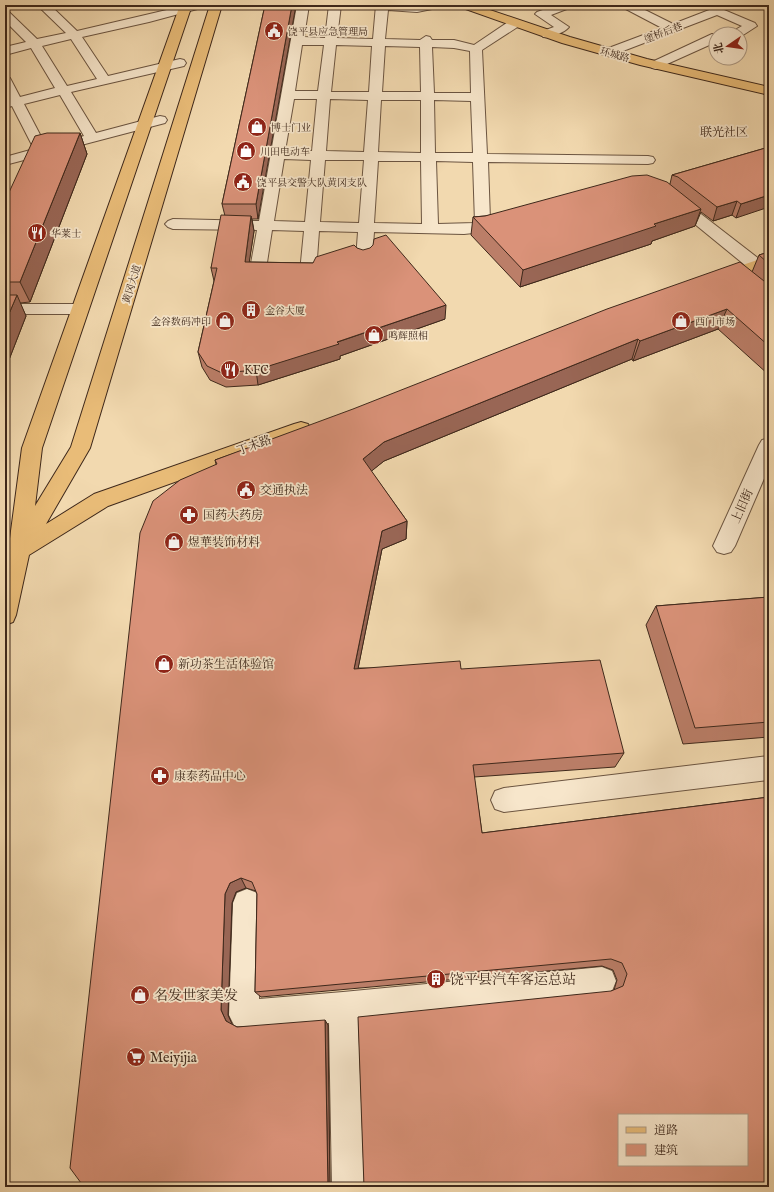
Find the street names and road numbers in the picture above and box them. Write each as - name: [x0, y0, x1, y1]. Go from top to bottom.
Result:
- street label: 塗桥后巷: [643, 20, 685, 47]
- street label: 环城路: [598, 45, 631, 66]
- street label: 黄冈大道: [120, 263, 144, 305]
- street label: 丁未路: [235, 432, 274, 459]
- street label: 上旧街: [728, 486, 757, 526]

